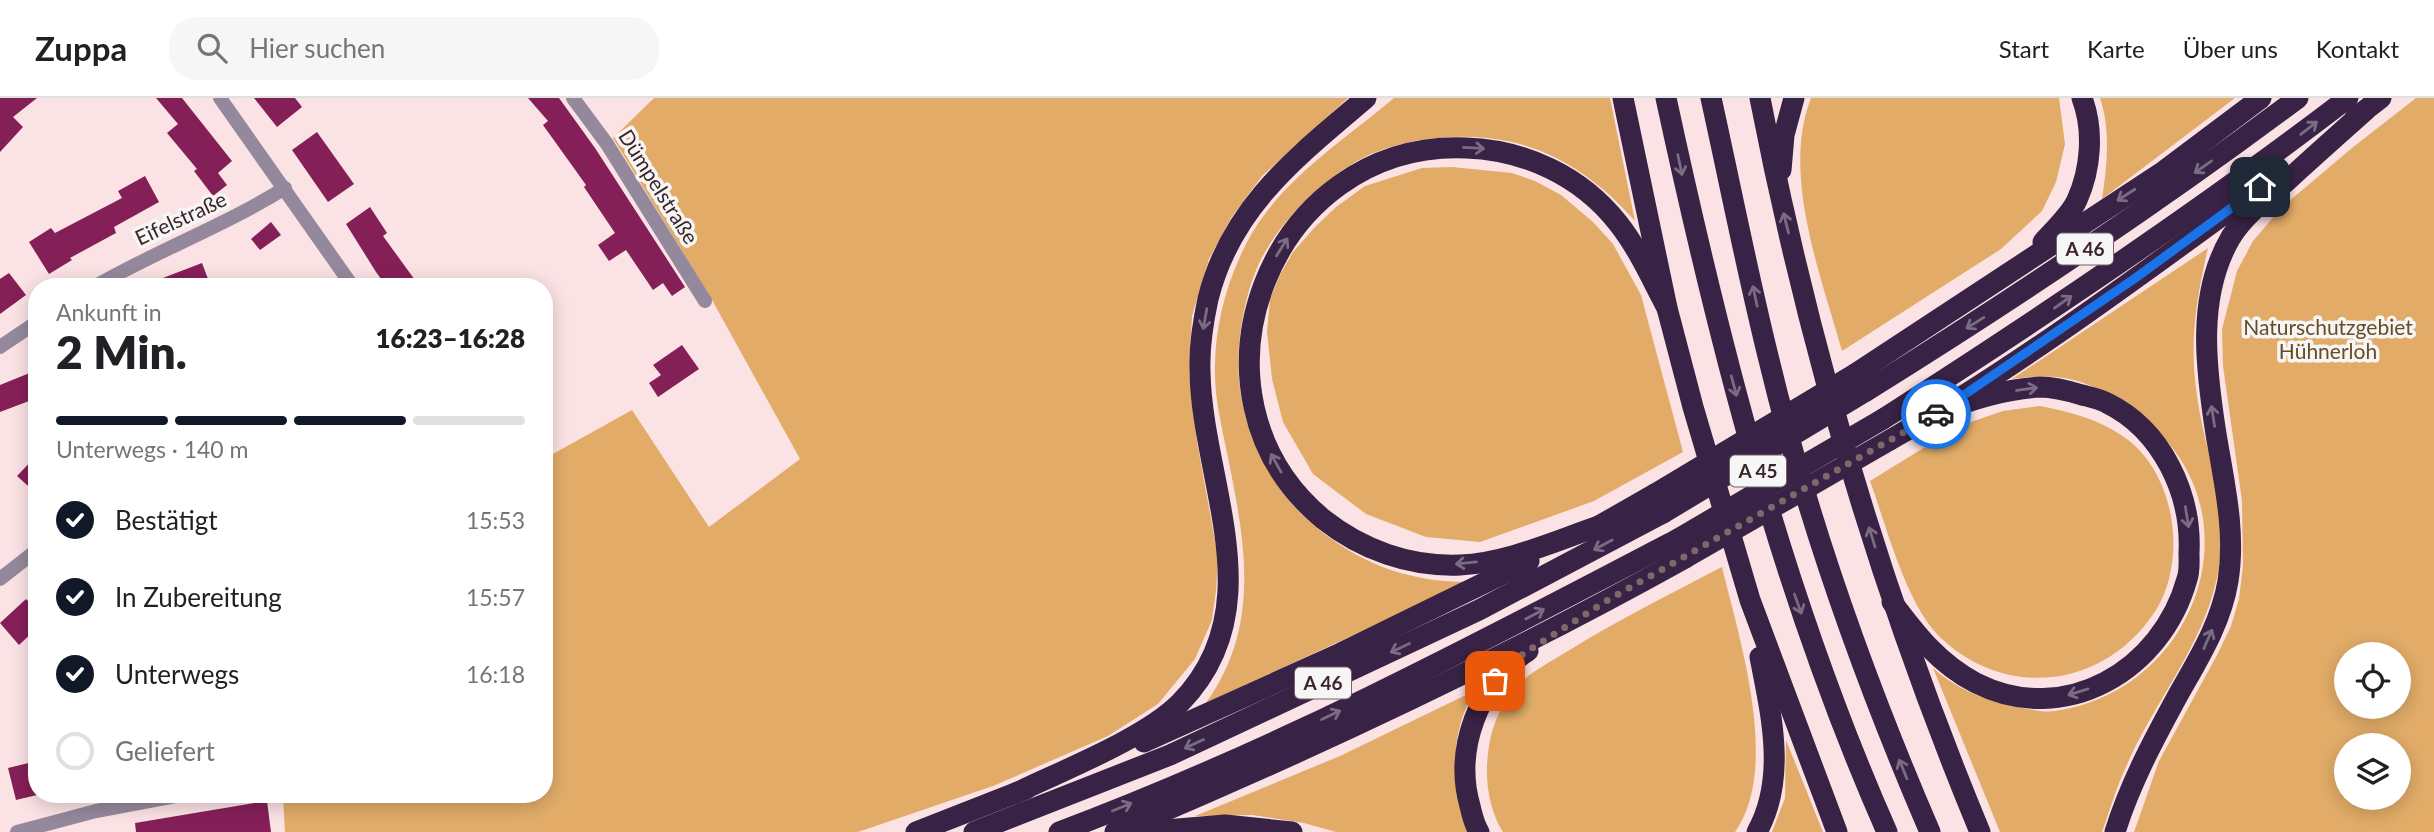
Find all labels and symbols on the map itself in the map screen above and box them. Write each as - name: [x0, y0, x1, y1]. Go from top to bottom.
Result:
- one-way arrow: [2299, 121, 2317, 136]
- street label: Dümpelstraße: [614, 124, 704, 248]
- one-way arrow: [1462, 142, 1485, 155]
- one-way arrow: [1674, 153, 1688, 176]
- pin: [2230, 157, 2290, 217]
- one-way arrow: [2194, 160, 2214, 174]
- street label: Eifelstraße: [131, 186, 230, 250]
- one-way arrow: [2117, 189, 2137, 203]
- one-way arrow: [1779, 212, 1792, 235]
- road number: A 46: [2057, 234, 2113, 265]
- one-way arrow: [1275, 237, 1289, 257]
- one-way arrow: [1747, 285, 1761, 308]
- one-way arrow: [2053, 295, 2072, 309]
- one-way arrow: [1197, 307, 1211, 330]
- park label: Naturschutzgebiet Hühnerloh: [2243, 314, 2413, 363]
- one-way arrow: [1965, 316, 1985, 330]
- one-way arrow: [1728, 375, 1741, 397]
- courier: [1901, 379, 1971, 449]
- one-way arrow: [2015, 382, 2038, 395]
- one-way arrow: [2206, 405, 2219, 428]
- one-way arrow: [1269, 454, 1283, 474]
- road number: A 45: [1730, 456, 1786, 486]
- one-way arrow: [2181, 505, 2194, 528]
- one-way arrow: [1864, 527, 1877, 549]
- one-way arrow: [1593, 538, 1613, 552]
- one-way arrow: [1455, 557, 1478, 570]
- one-way arrow: [1793, 592, 1806, 614]
- one-way arrow: [1524, 607, 1545, 621]
- one-way arrow: [2202, 628, 2215, 650]
- one-way arrow: [1390, 641, 1411, 655]
- pin: [1465, 651, 1525, 711]
- road number: A 46: [1295, 668, 1351, 698]
- one-way arrow: [2067, 687, 2089, 700]
- one-way arrow: [1320, 707, 1341, 721]
- one-way arrow: [1184, 738, 1205, 751]
- one-way arrow: [1896, 759, 1909, 781]
- one-way arrow: [1111, 799, 1133, 812]

